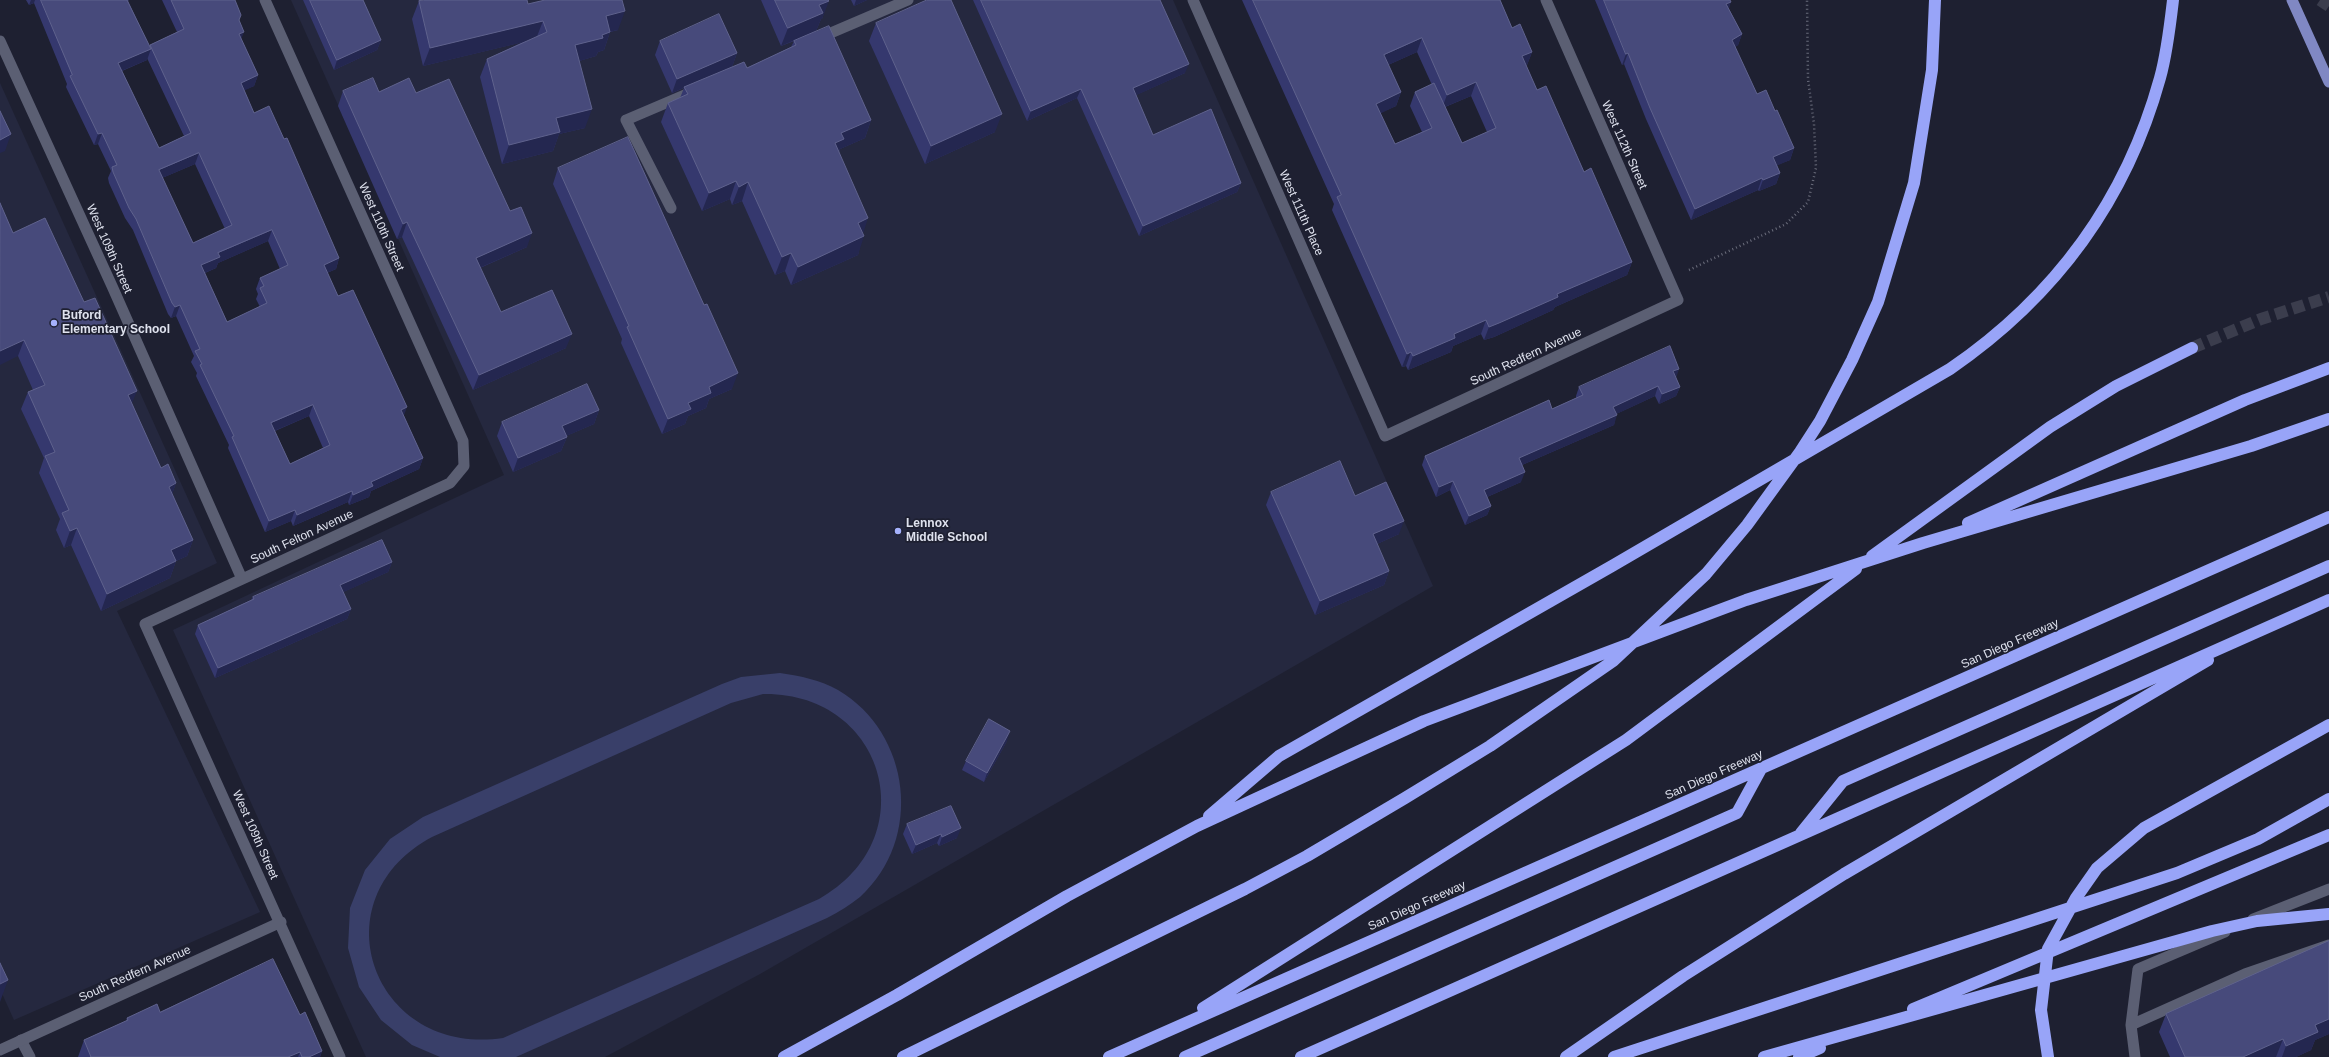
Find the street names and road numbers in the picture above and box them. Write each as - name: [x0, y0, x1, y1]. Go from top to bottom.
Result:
- street label: West 112th Street: [1598, 99, 1650, 191]
- street label: West 111th Place: [1276, 168, 1326, 258]
- street label: West 110th Street: [355, 181, 407, 273]
- street label: West 109th Street: [83, 202, 135, 296]
- street label: South Redfern Avenue: [1468, 325, 1584, 389]
- street label: South Felton Avenue: [248, 507, 356, 567]
- street label: San Diego Freeway: [1959, 616, 2061, 672]
- street label: San Diego Freeway: [1663, 747, 1765, 803]
- street label: West 109th Street: [229, 788, 281, 882]
- street label: San Diego Freeway: [1366, 878, 1468, 934]
- street label: South Redfern Avenue: [77, 943, 193, 1005]

